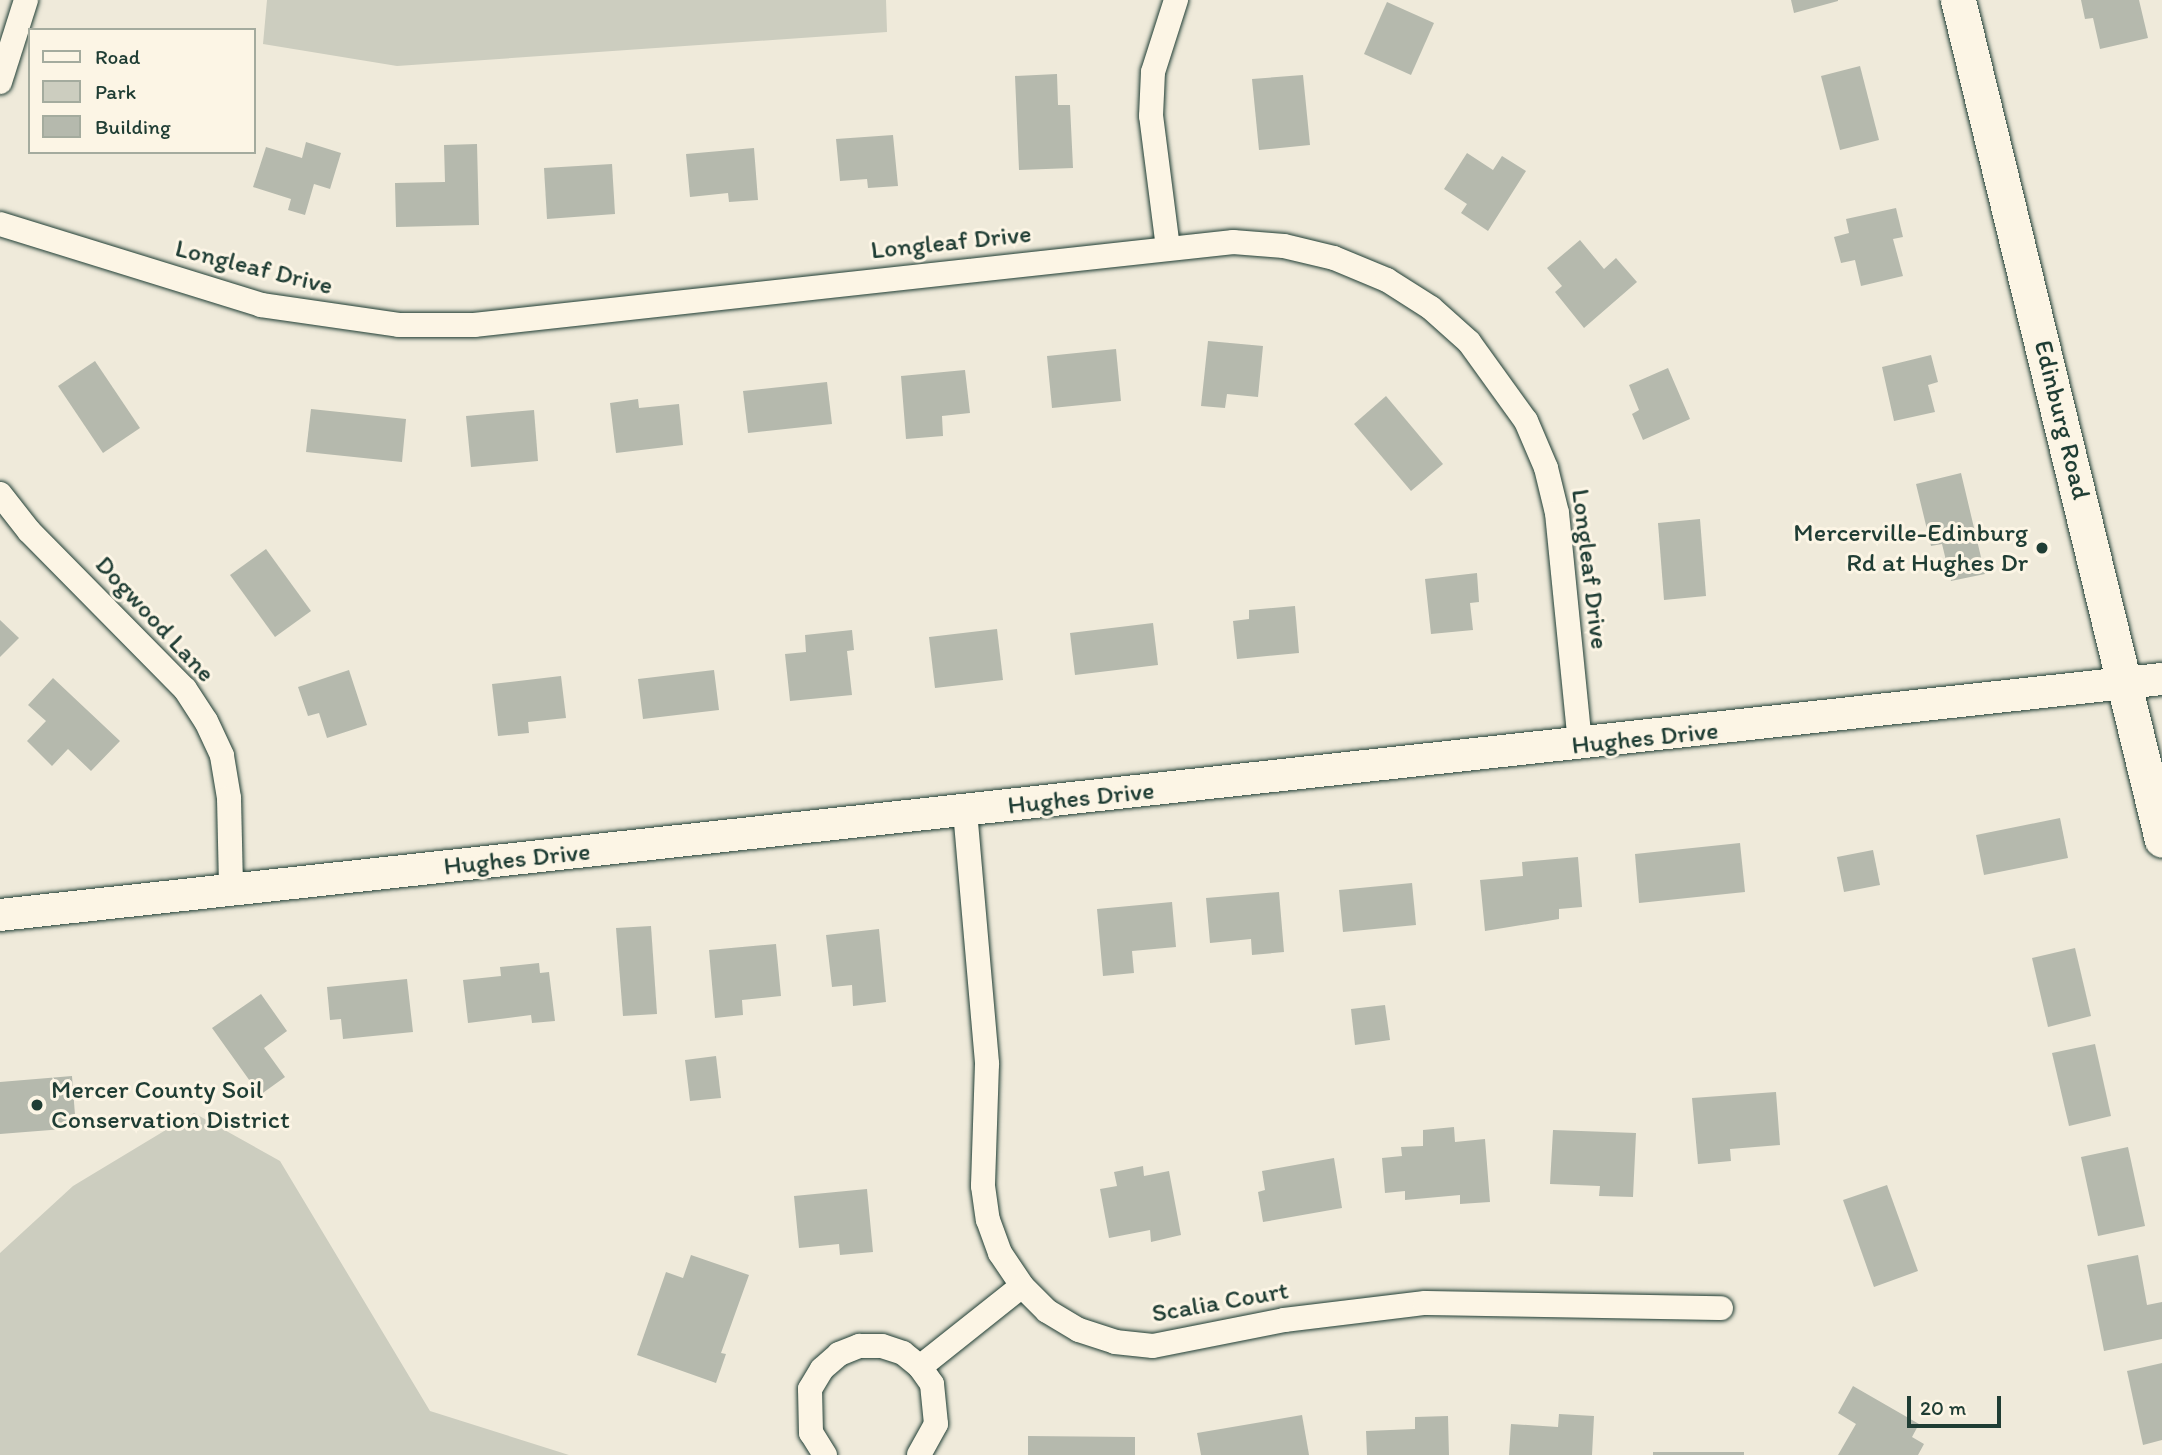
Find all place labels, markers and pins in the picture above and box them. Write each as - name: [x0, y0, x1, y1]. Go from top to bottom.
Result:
- place label: Mercerville-Edinburg Rd at Hughes Dr: [1793, 517, 2028, 578]
- marker: Mercerville-Edinburg Rd at Hughes Dr: [2034, 540, 2050, 556]
- place label: Mercer County Soil Conservation District: [51, 1074, 290, 1136]
- marker: Mercer County Soil Conservation District: [29, 1097, 45, 1113]

